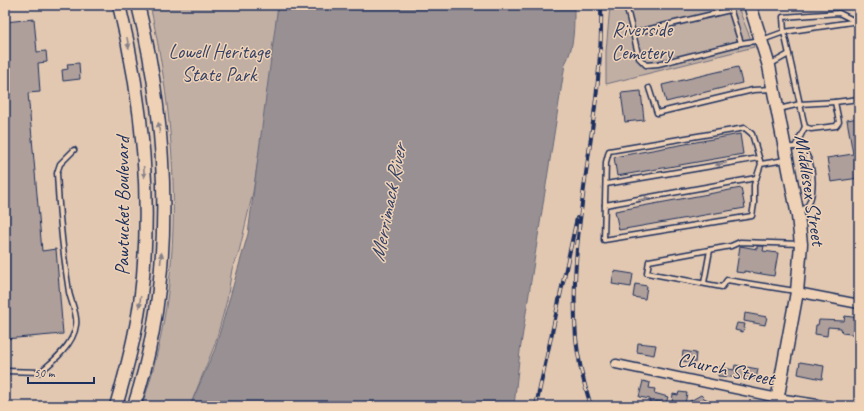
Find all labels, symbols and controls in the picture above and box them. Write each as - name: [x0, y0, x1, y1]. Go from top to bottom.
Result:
- park label: Riverside Cemetery: [612, 17, 675, 65]
- one-way arrow: [125, 37, 131, 49]
- park label: Lowell Heritage State Park: [169, 39, 271, 87]
- one-way arrow: [156, 122, 162, 134]
- street label: Pawtucket Boulevard: [110, 133, 135, 276]
- street label: Middlesex Street: [789, 133, 831, 250]
- water label: Merrimack River: [364, 138, 413, 263]
- one-way arrow: [714, 162, 727, 168]
- one-way arrow: [140, 166, 147, 178]
- one-way arrow: [637, 195, 650, 201]
- one-way arrow: [158, 252, 165, 264]
- one-way arrow: [137, 295, 143, 308]
- street label: Church Street: [675, 347, 779, 392]
- scale bar: [28, 359, 94, 385]
- text: 50 m: [34, 365, 56, 381]

